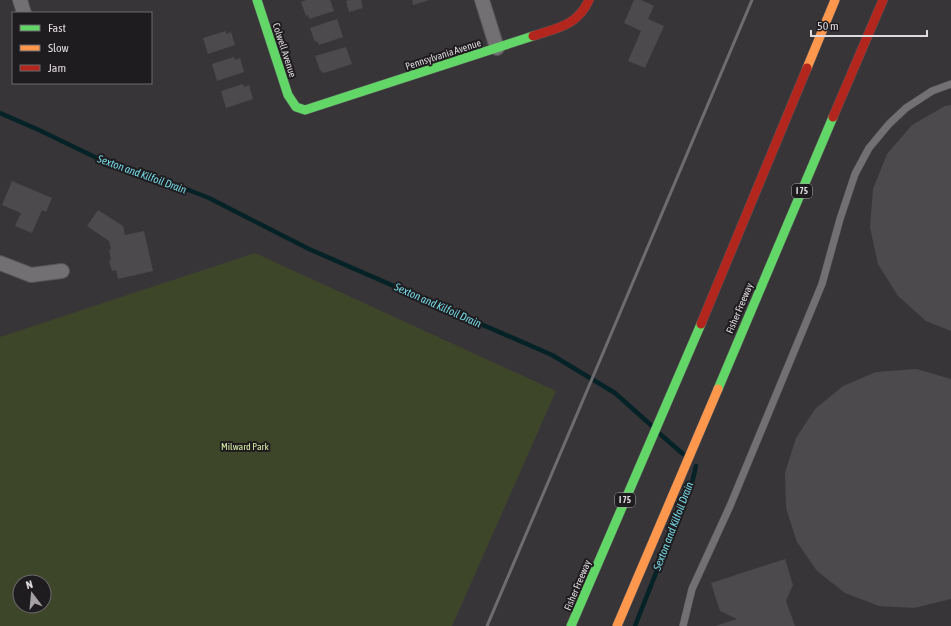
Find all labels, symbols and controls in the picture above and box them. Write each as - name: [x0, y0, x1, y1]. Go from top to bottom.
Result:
- legend: [12, 12, 152, 84]
- scale bar: [811, 12, 927, 38]
- text: 50 m: [817, 19, 839, 33]
- text: Fast: [48, 21, 66, 35]
- street label: Colwell Avenue: [271, 22, 299, 79]
- street label: Pennsylvania Avenue: [404, 37, 483, 72]
- text: Slow: [48, 41, 69, 55]
- text: Jam: [48, 61, 66, 75]
- water label: Sexton and Kilfoil Drain: [95, 152, 189, 196]
- road number: I 75: [792, 184, 812, 198]
- water label: Sexton and Kilfoil Drain: [392, 280, 484, 330]
- street label: Fisher Freeway: [724, 281, 755, 335]
- park label: Milward Park: [221, 441, 270, 452]
- water label: Sexton and Kilfoil Drain: [650, 479, 696, 573]
- road number: I 75: [615, 493, 635, 507]
- street label: Fisher Freeway: [562, 558, 593, 612]
- north arrow: [12, 574, 52, 614]
- text: N: [24, 578, 34, 591]

